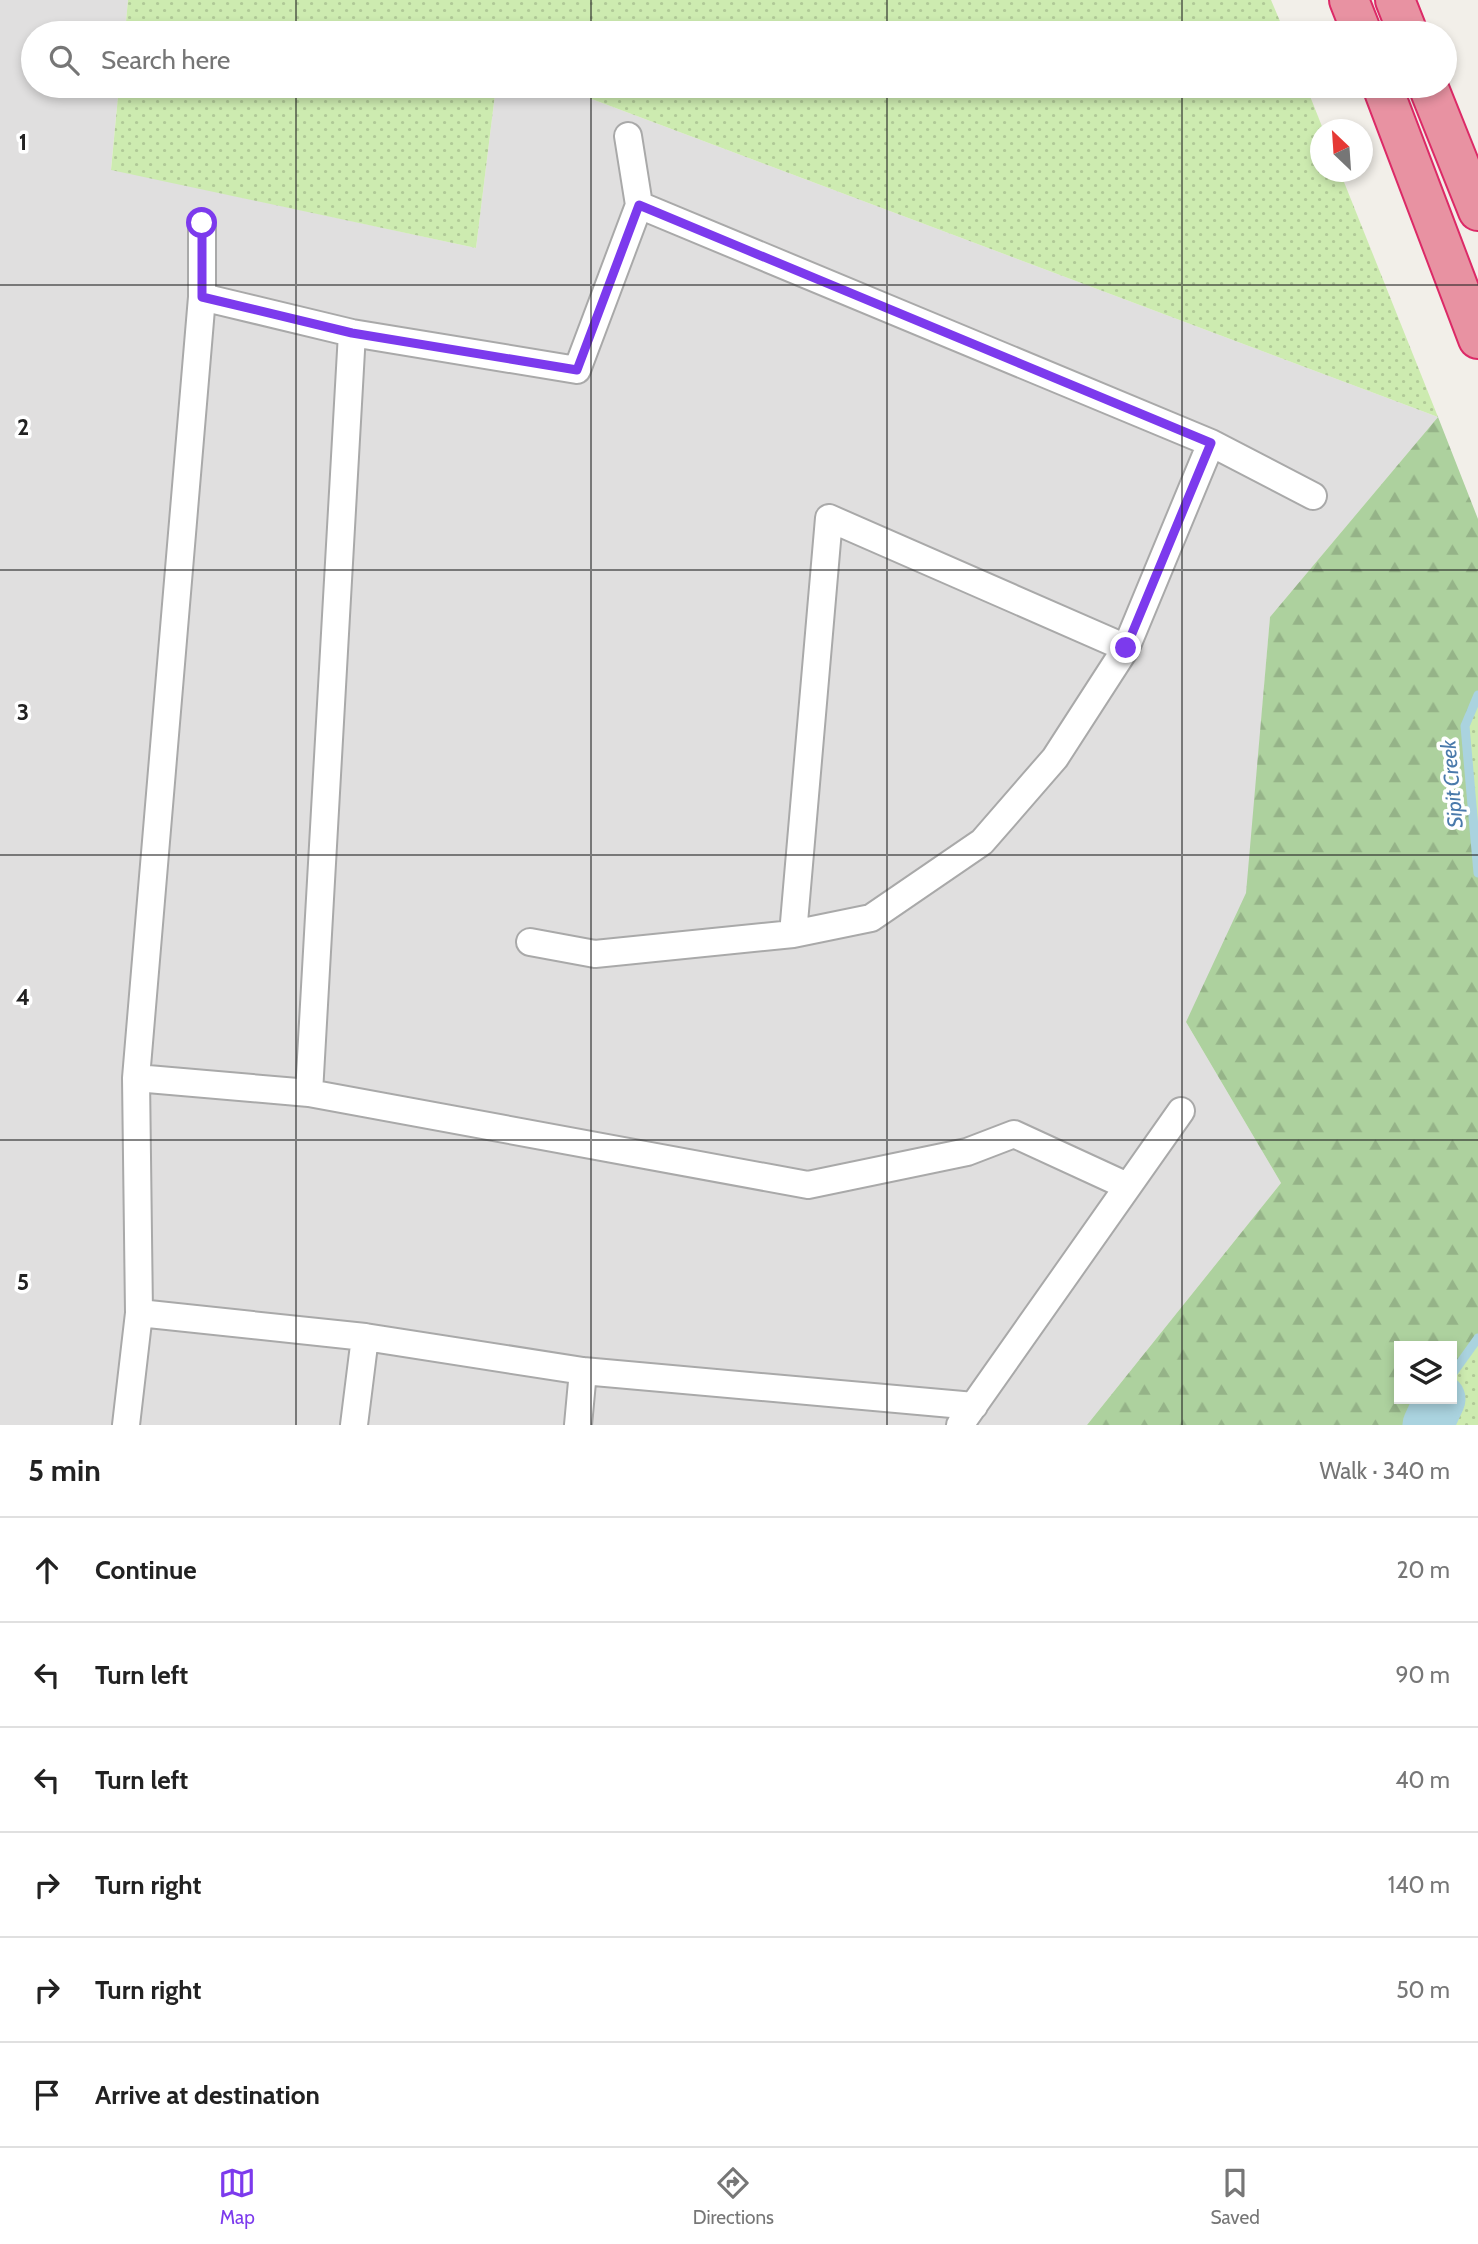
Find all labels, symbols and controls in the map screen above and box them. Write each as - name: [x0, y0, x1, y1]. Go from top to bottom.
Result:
- search box: [21, 21, 1457, 98]
- icon: search: [45, 41, 83, 79]
- text: Search here: [101, 44, 230, 76]
- north arrow: [1310, 119, 1373, 182]
- text: 1: [19, 128, 27, 156]
- route start: [186, 207, 217, 238]
- text: 2: [17, 413, 29, 441]
- route end: [1110, 632, 1141, 663]
- text: 3: [17, 698, 29, 726]
- water label: Sipit Creek: [1435, 738, 1468, 829]
- text: 4: [16, 983, 30, 1011]
- text: 5: [17, 1268, 29, 1296]
- map controls: [1394, 1341, 1457, 1404]
- button: layers: [1394, 1341, 1457, 1404]
- text: 5 min: [28, 1452, 101, 1489]
- text: Walk · 340 m: [1319, 1457, 1450, 1485]
- icon: ahead: [28, 1551, 66, 1589]
- text: Continue: [95, 1554, 197, 1586]
- text: 20 m: [1397, 1556, 1450, 1584]
- icon: left: [28, 1656, 66, 1694]
- text: Turn left: [95, 1659, 188, 1691]
- text: 90 m: [1396, 1661, 1450, 1689]
- icon: left: [28, 1761, 66, 1799]
- text: Turn left: [95, 1764, 188, 1796]
- text: 40 m: [1395, 1766, 1450, 1794]
- icon: right: [28, 1866, 66, 1904]
- text: Turn right: [95, 1869, 201, 1901]
- text: 140 m: [1388, 1871, 1450, 1899]
- icon: right: [28, 1971, 66, 2009]
- text: Turn right: [95, 1974, 201, 2006]
- text: 50 m: [1396, 1976, 1450, 2004]
- icon: arrive: [28, 2076, 66, 2114]
- text: Arrive at destination: [95, 2079, 320, 2111]
- tab: Map: [218, 2164, 256, 2229]
- tab: Directions: [693, 2164, 774, 2229]
- tab: Saved: [1210, 2164, 1260, 2229]

